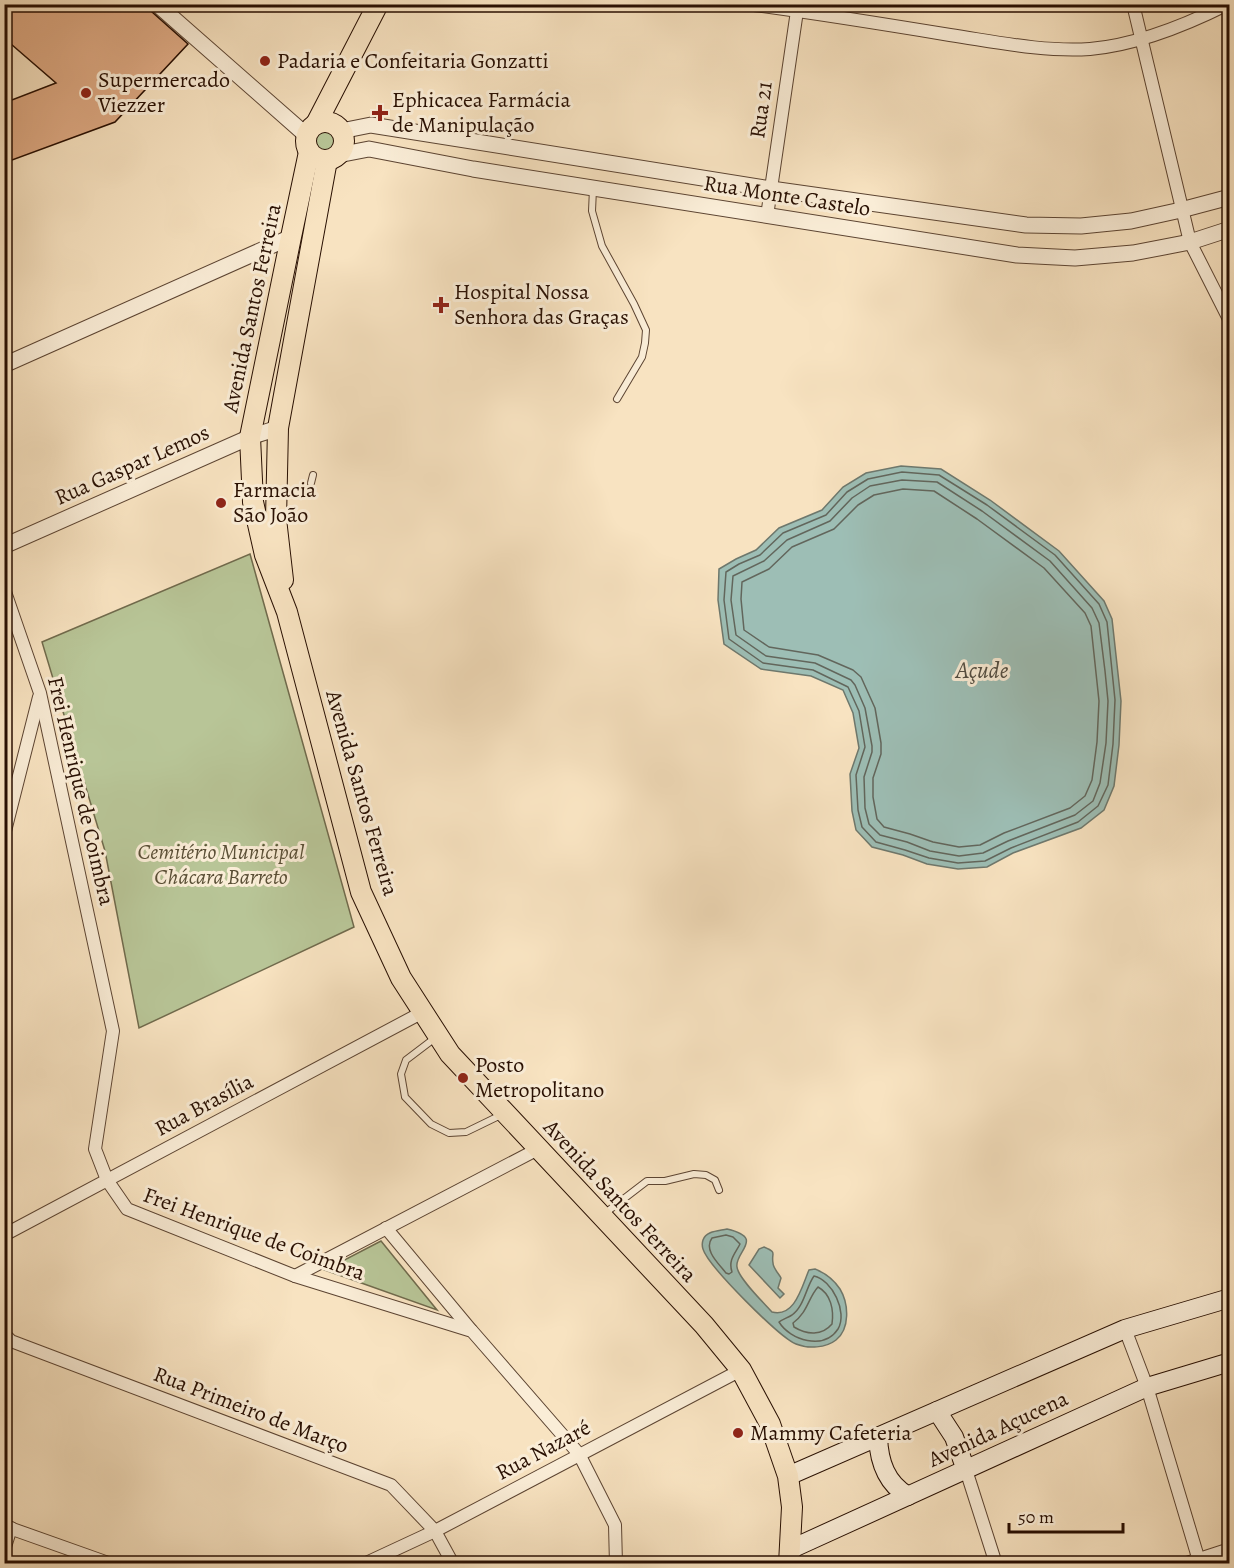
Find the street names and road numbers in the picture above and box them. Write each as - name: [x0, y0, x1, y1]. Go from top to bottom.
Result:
- street label: Rua 21: [742, 80, 780, 140]
- street label: Rua Monte Castelo: [702, 168, 872, 224]
- street label: Avenida Santos Ferreira: [215, 200, 289, 416]
- street label: Rua Gaspar Lemos: [50, 417, 214, 513]
- street label: Frei Henrique de Coimbra: [40, 674, 122, 909]
- street label: Avenida Santos Ferreira: [318, 686, 406, 900]
- street label: Rua Brasília: [149, 1066, 259, 1143]
- street label: Avenida Santos Ferreira: [536, 1112, 704, 1290]
- street label: Frei Henrique de Coimbra: [139, 1180, 370, 1288]
- street label: Rua Primeiro de Março: [149, 1359, 353, 1461]
- street label: Avenida Açucena: [922, 1383, 1074, 1475]
- street label: Rua Nazaré: [490, 1412, 596, 1488]

